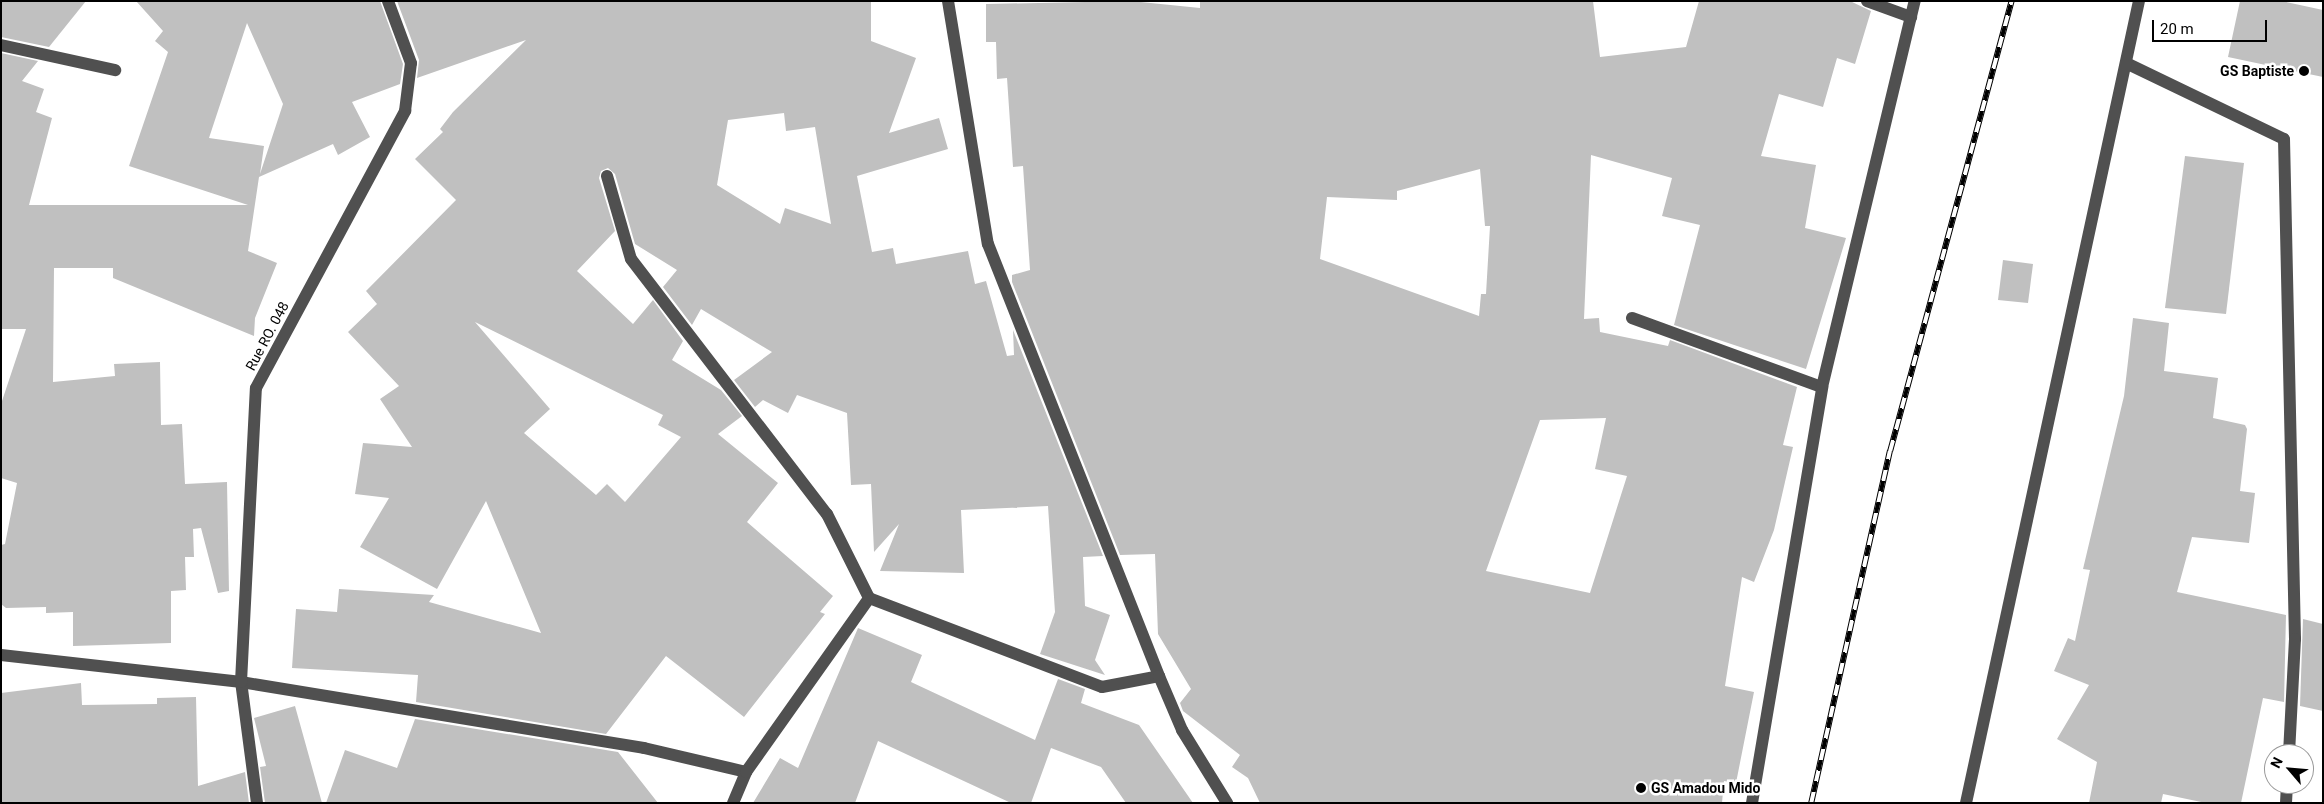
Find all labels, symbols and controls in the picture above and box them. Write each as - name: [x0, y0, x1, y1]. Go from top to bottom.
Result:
- scale bar: [2154, 10, 2269, 42]
- text: 20 m: [2160, 20, 2194, 38]
- place label: GS Baptiste: [2220, 63, 2294, 79]
- marker: GS Baptiste: [2298, 65, 2310, 77]
- street label: Rue RO. 048: [242, 299, 292, 373]
- north arrow: [2264, 744, 2314, 794]
- text: N: [2267, 755, 2286, 771]
- place label: GS Amadou Mido: [1651, 780, 1760, 796]
- marker: GS Amadou Mido: [1635, 782, 1647, 794]

